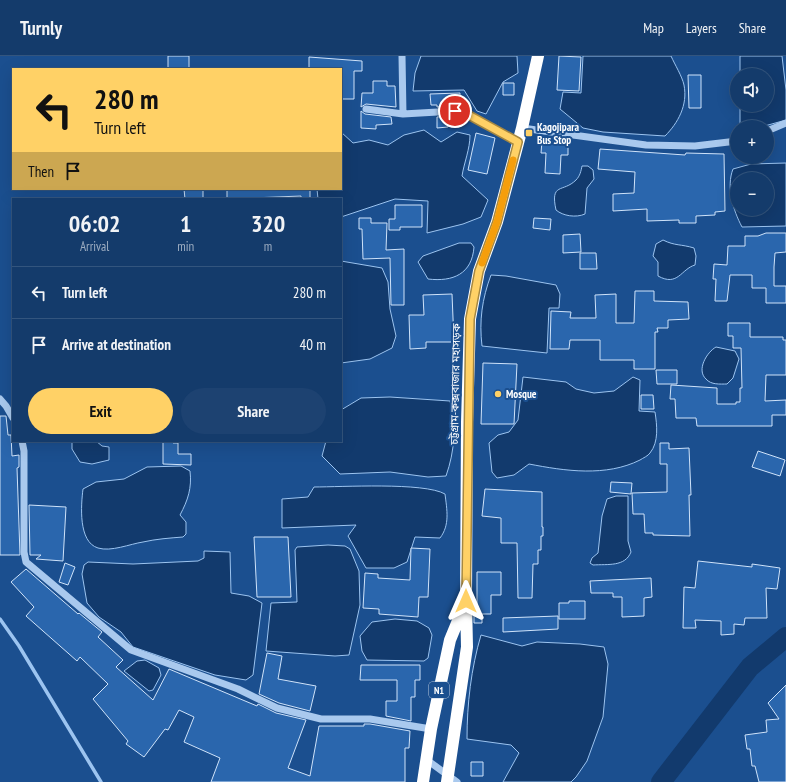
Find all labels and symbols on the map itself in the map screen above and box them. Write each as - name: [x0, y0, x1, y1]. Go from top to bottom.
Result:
- pin: [438, 94, 472, 128]
- place label: Kagojipara Bus Stop: [537, 120, 579, 147]
- marker: Kagojipara Bus Stop: [524, 128, 534, 138]
- street label: চট্টগ্রাম-কক্সবাজার মহাসড়ক: [447, 323, 463, 446]
- place label: Mosque: [506, 387, 537, 401]
- marker: Mosque: [493, 389, 503, 399]
- position arrow: [445, 580, 487, 622]
- road number: N1: [429, 682, 449, 698]

